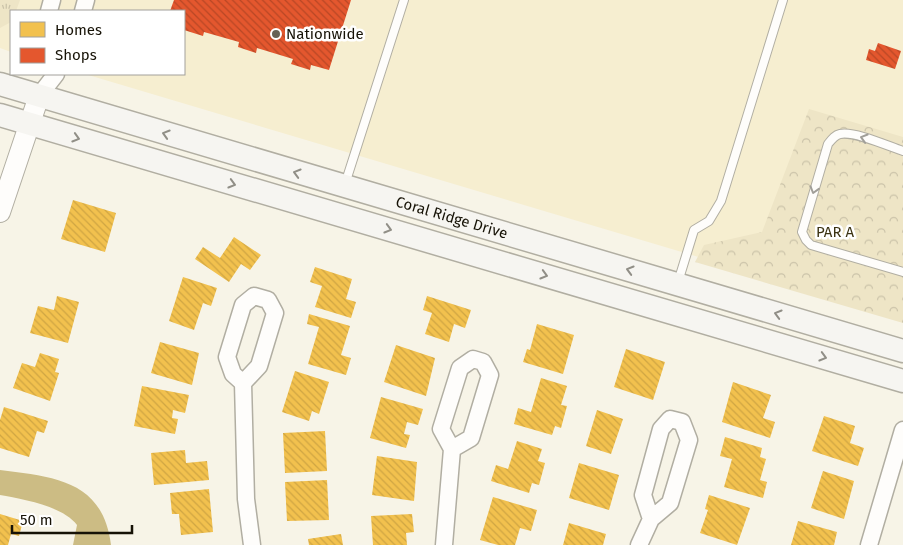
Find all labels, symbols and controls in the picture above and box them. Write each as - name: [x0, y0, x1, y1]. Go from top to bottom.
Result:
- legend: [10, 10, 185, 75]
- text: Homes: [55, 21, 102, 39]
- place label: Nationwide: [286, 25, 364, 43]
- marker: Nationwide: [270, 28, 282, 40]
- text: Shops: [55, 46, 97, 64]
- one-way arrow: [162, 130, 171, 140]
- one-way arrow: [72, 132, 80, 142]
- one-way arrow: [860, 134, 869, 144]
- one-way arrow: [293, 168, 302, 178]
- one-way arrow: [228, 178, 236, 188]
- one-way arrow: [809, 186, 819, 194]
- street label: Coral Ridge Drive: [394, 193, 510, 243]
- park label: PAR A: [816, 223, 854, 241]
- one-way arrow: [384, 224, 392, 234]
- one-way arrow: [627, 266, 635, 276]
- one-way arrow: [540, 269, 549, 280]
- one-way arrow: [774, 309, 782, 319]
- one-way arrow: [818, 351, 826, 361]
- scale bar: [12, 502, 132, 534]
- text: 50 m: [20, 511, 53, 529]

